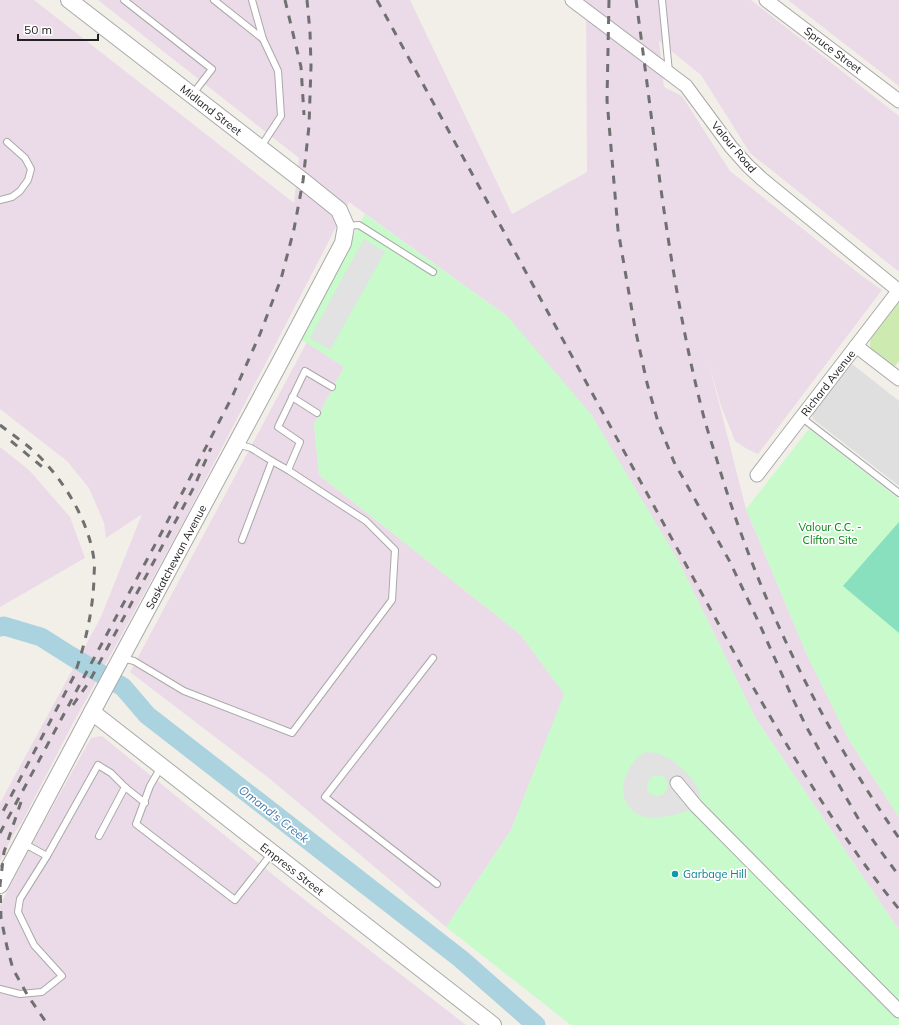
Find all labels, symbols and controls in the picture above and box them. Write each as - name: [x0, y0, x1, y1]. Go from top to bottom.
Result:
- scale bar: [18, 16, 98, 42]
- text: 50 m: [24, 22, 52, 37]
- street label: Spruce Street: [801, 24, 865, 76]
- street label: Midland Street: [177, 82, 245, 138]
- street label: Valour Road: [708, 118, 760, 176]
- street label: Richard Avenue: [798, 347, 858, 419]
- street label: Saskatchewan Avenue: [142, 502, 210, 612]
- park label: Valour C.C. - Clifton Site: [798, 520, 862, 547]
- water label: Omand's Creek: [236, 782, 313, 846]
- street label: Empress Street: [257, 840, 327, 898]
- place label: Garbage Hill: [683, 867, 747, 881]
- marker: Garbage Hill: [670, 869, 680, 879]

